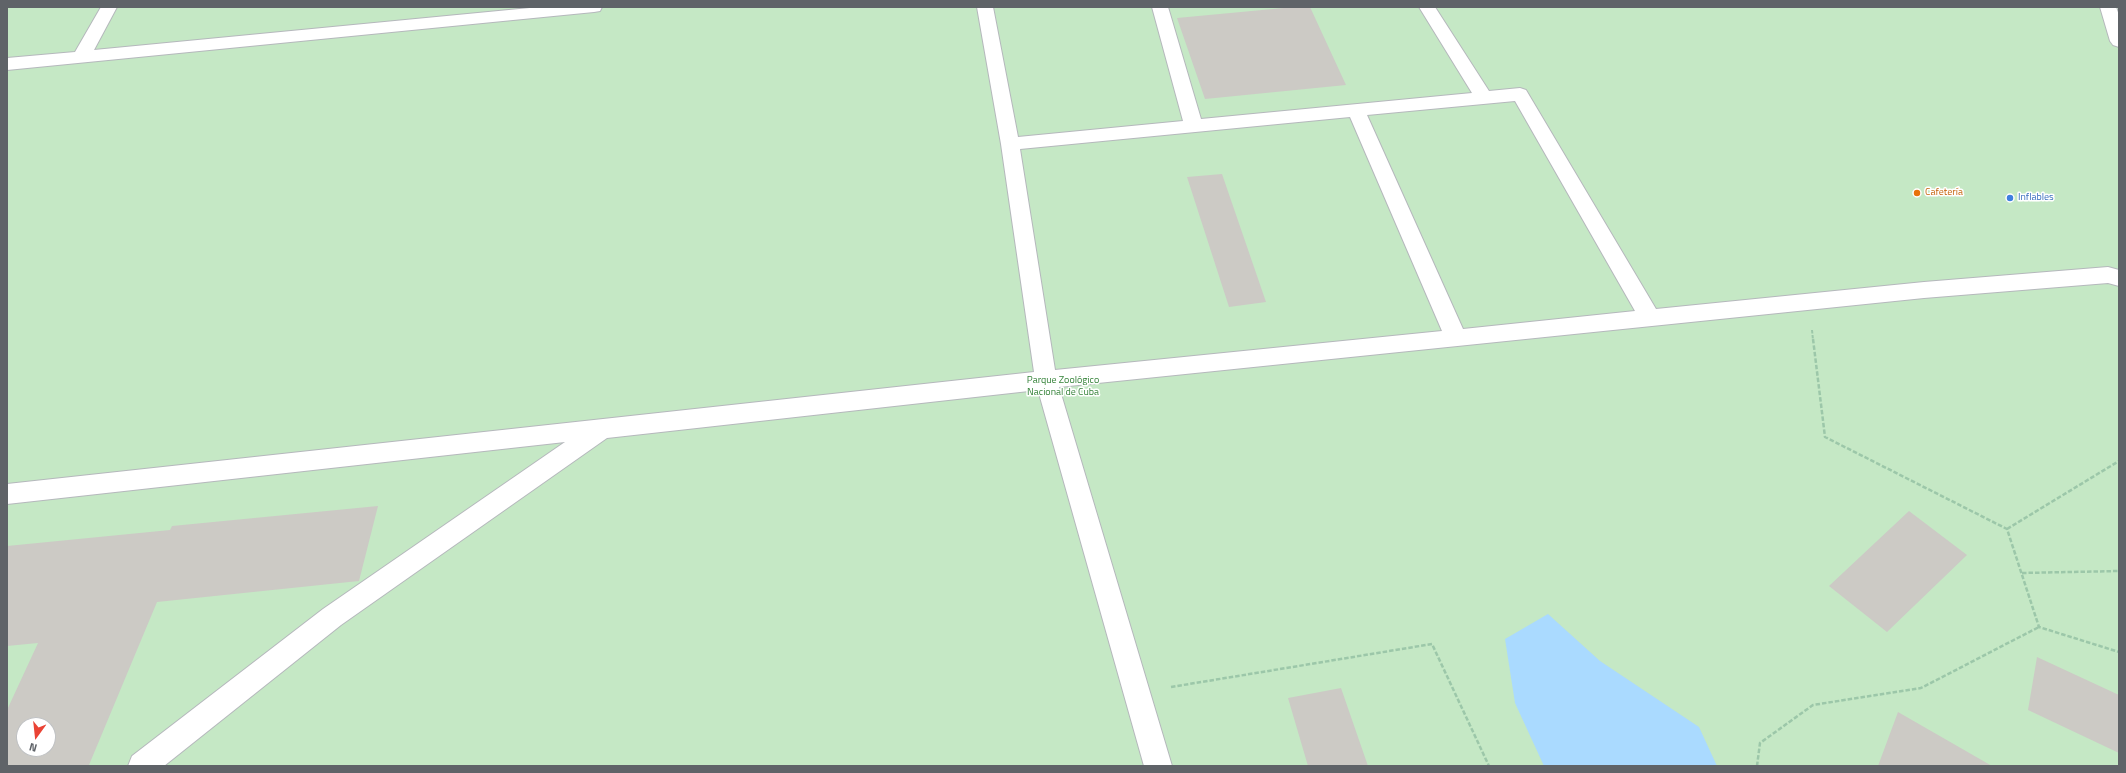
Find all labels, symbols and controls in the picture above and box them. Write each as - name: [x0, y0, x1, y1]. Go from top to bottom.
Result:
- place label: Cafetería: [1925, 187, 1963, 199]
- marker: Cafetería: [1912, 188, 1922, 198]
- place label: Inflables: [2018, 192, 2054, 204]
- marker: Inflables: [2005, 193, 2015, 203]
- park label: Parque Zoológico Nacional de Cuba: [1027, 375, 1099, 398]
- north arrow: [16, 717, 56, 757]
- text: N: [27, 739, 39, 756]

